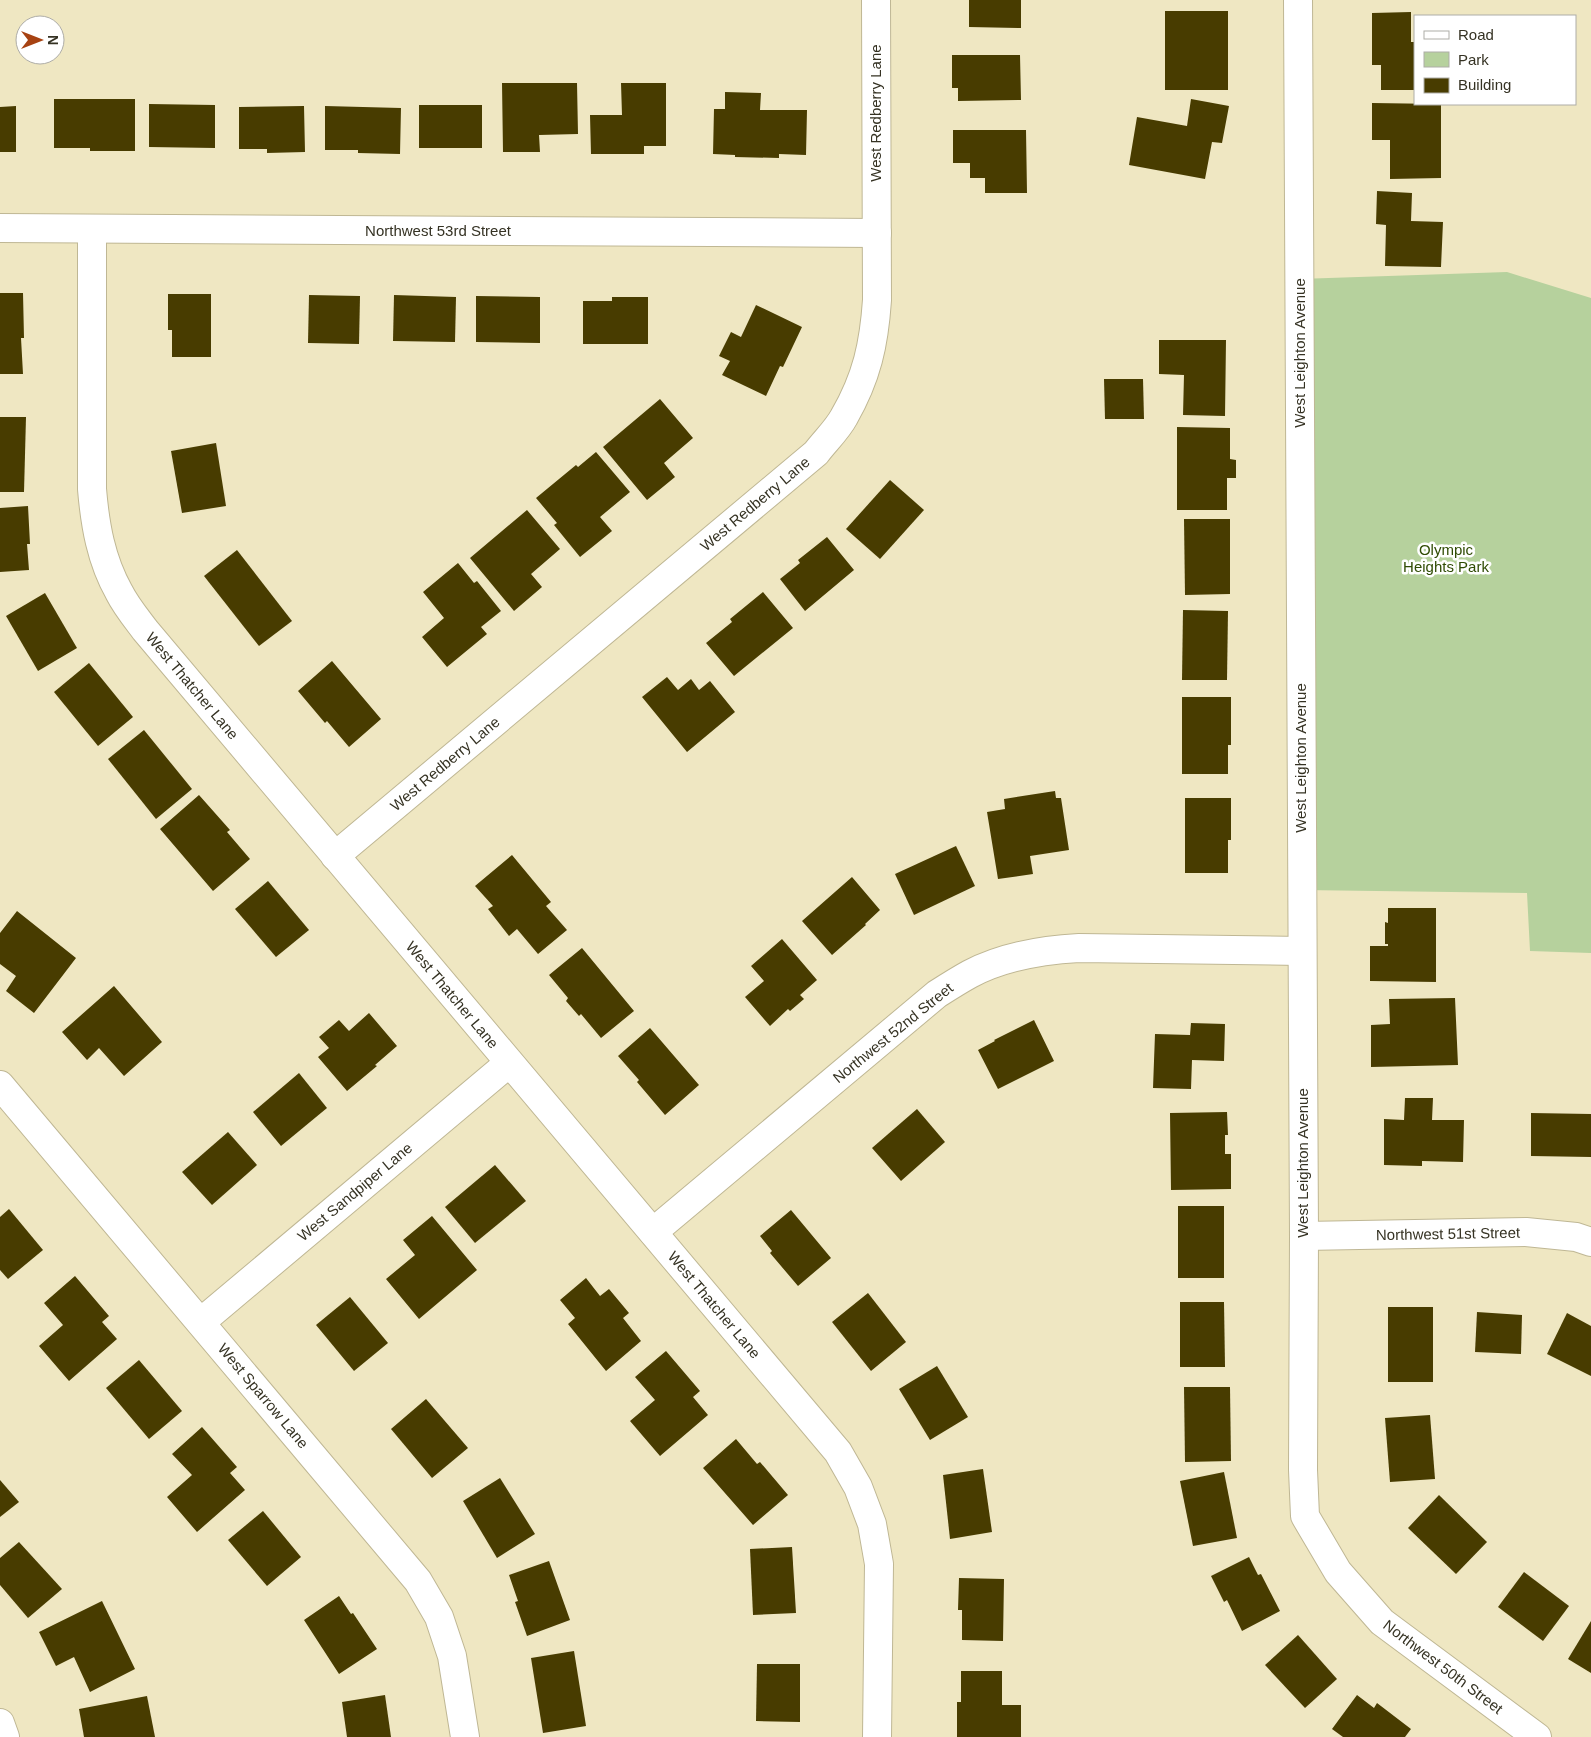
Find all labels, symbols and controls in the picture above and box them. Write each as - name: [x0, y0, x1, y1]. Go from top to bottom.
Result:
- north arrow: [15, 15, 65, 65]
- legend: [1414, 15, 1576, 105]
- text: Road: [1458, 26, 1494, 43]
- text: N: [45, 35, 61, 45]
- street label: West Redberry Lane: [867, 44, 884, 182]
- text: Park: [1458, 51, 1489, 68]
- text: Building: [1458, 76, 1511, 93]
- street label: Northwest 53rd Street: [365, 222, 512, 239]
- street label: West Leighton Avenue: [1291, 278, 1308, 428]
- street label: West Redberry Lane: [697, 453, 813, 554]
- park label: Olympic Heights Park: [1403, 541, 1489, 575]
- street label: West Thatcher Lane: [143, 629, 242, 743]
- street label: West Leighton Avenue: [1292, 683, 1309, 833]
- street label: West Redberry Lane: [387, 713, 503, 814]
- street label: West Thatcher Lane: [403, 938, 502, 1052]
- street label: Northwest 52nd Street: [829, 979, 957, 1086]
- street label: West Leighton Avenue: [1294, 1088, 1311, 1238]
- street label: West Sandpiper Lane: [294, 1139, 415, 1244]
- street label: Northwest 51st Street: [1376, 1224, 1521, 1243]
- street label: West Thatcher Lane: [665, 1248, 764, 1362]
- street label: West Sparrow Lane: [215, 1340, 312, 1451]
- street label: Northwest 50th Street: [1380, 1616, 1507, 1718]

